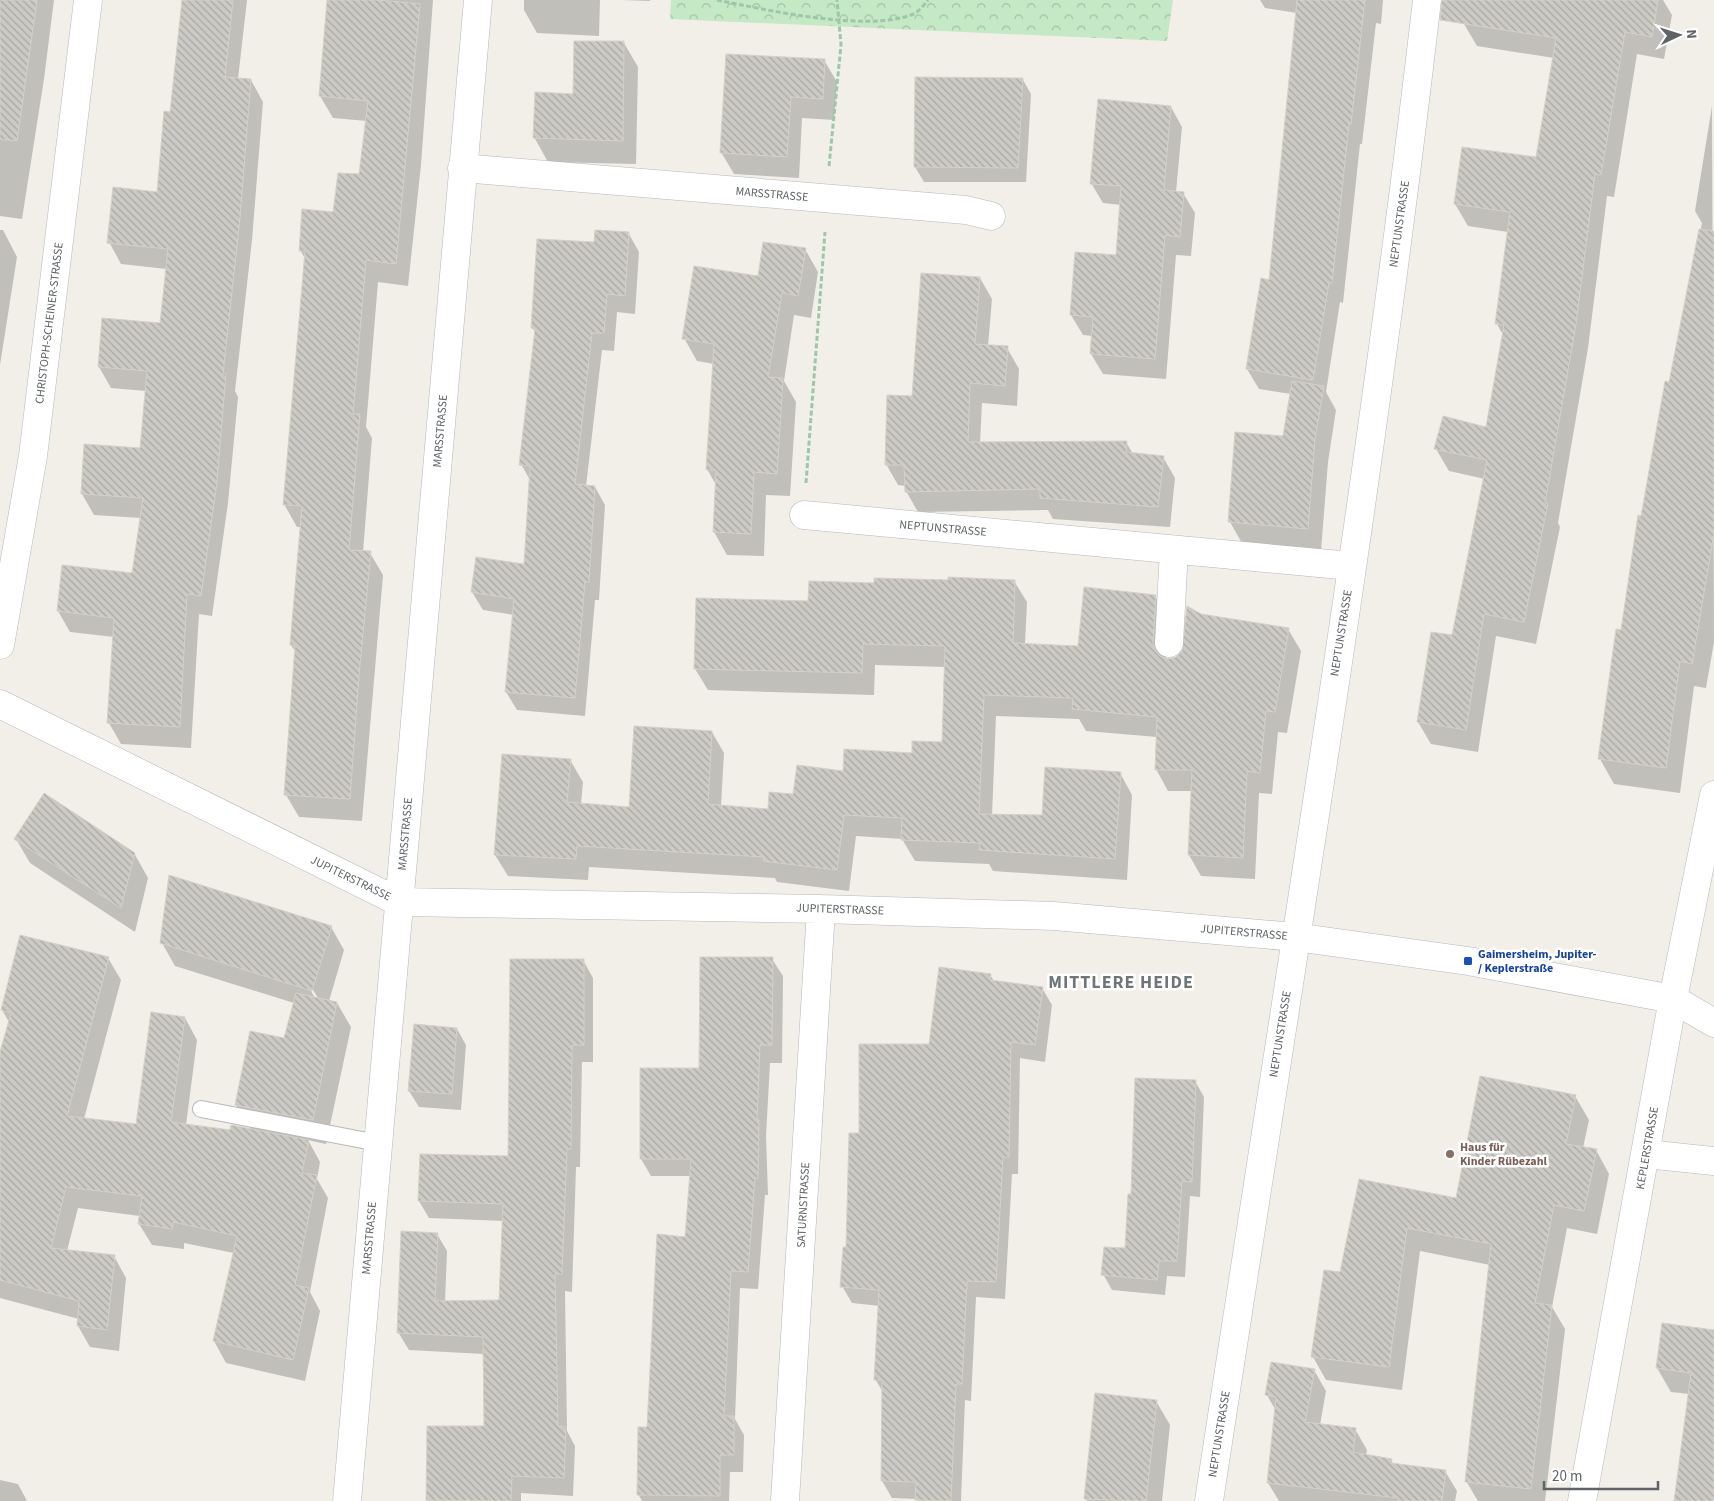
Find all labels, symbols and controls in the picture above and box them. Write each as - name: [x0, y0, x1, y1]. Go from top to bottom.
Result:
- north arrow: [1654, 10, 1704, 60]
- text: N: [1681, 29, 1701, 40]
- street label: NEPTUNSTRASSE: [1385, 180, 1414, 269]
- street label: MARSSTRASSE: [735, 183, 809, 206]
- street label: CHRISTOPH-SCHEINER-STRASSE: [31, 241, 68, 405]
- street label: MARSSTRASSE: [429, 394, 452, 468]
- street label: NEPTUNSTRASSE: [899, 516, 987, 541]
- street label: NEPTUNSTRASSE: [1326, 589, 1357, 678]
- street label: MARSSTRASSE: [394, 797, 417, 871]
- street label: JUPITERSTRASSE: [308, 852, 394, 905]
- street label: JUPITERSTRASSE: [796, 899, 884, 920]
- street label: JUPITERSTRASSE: [1200, 920, 1288, 945]
- place label: Gaimersheim, Jupiter- / Keplerstraße: [1478, 946, 1597, 977]
- marker: Gaimersheim, Jupiter- / Keplerstraße: [1462, 955, 1474, 967]
- district label: MITTLERE HEIDE: [1048, 970, 1194, 995]
- street label: NEPTUNSTRASSE: [1265, 990, 1296, 1079]
- street label: KEPLERSTRASSE: [1632, 1105, 1663, 1191]
- place label: Haus für Kinder Rübezahl: [1460, 1139, 1548, 1170]
- marker: Haus für Kinder Rübezahl: [1444, 1148, 1456, 1160]
- street label: SATURNSTRASSE: [793, 1162, 814, 1248]
- street label: MARSSTRASSE: [358, 1201, 381, 1275]
- street label: NEPTUNSTRASSE: [1204, 1390, 1235, 1479]
- scale bar: [1544, 1458, 1658, 1490]
- text: 20 m: [1552, 1466, 1582, 1487]

